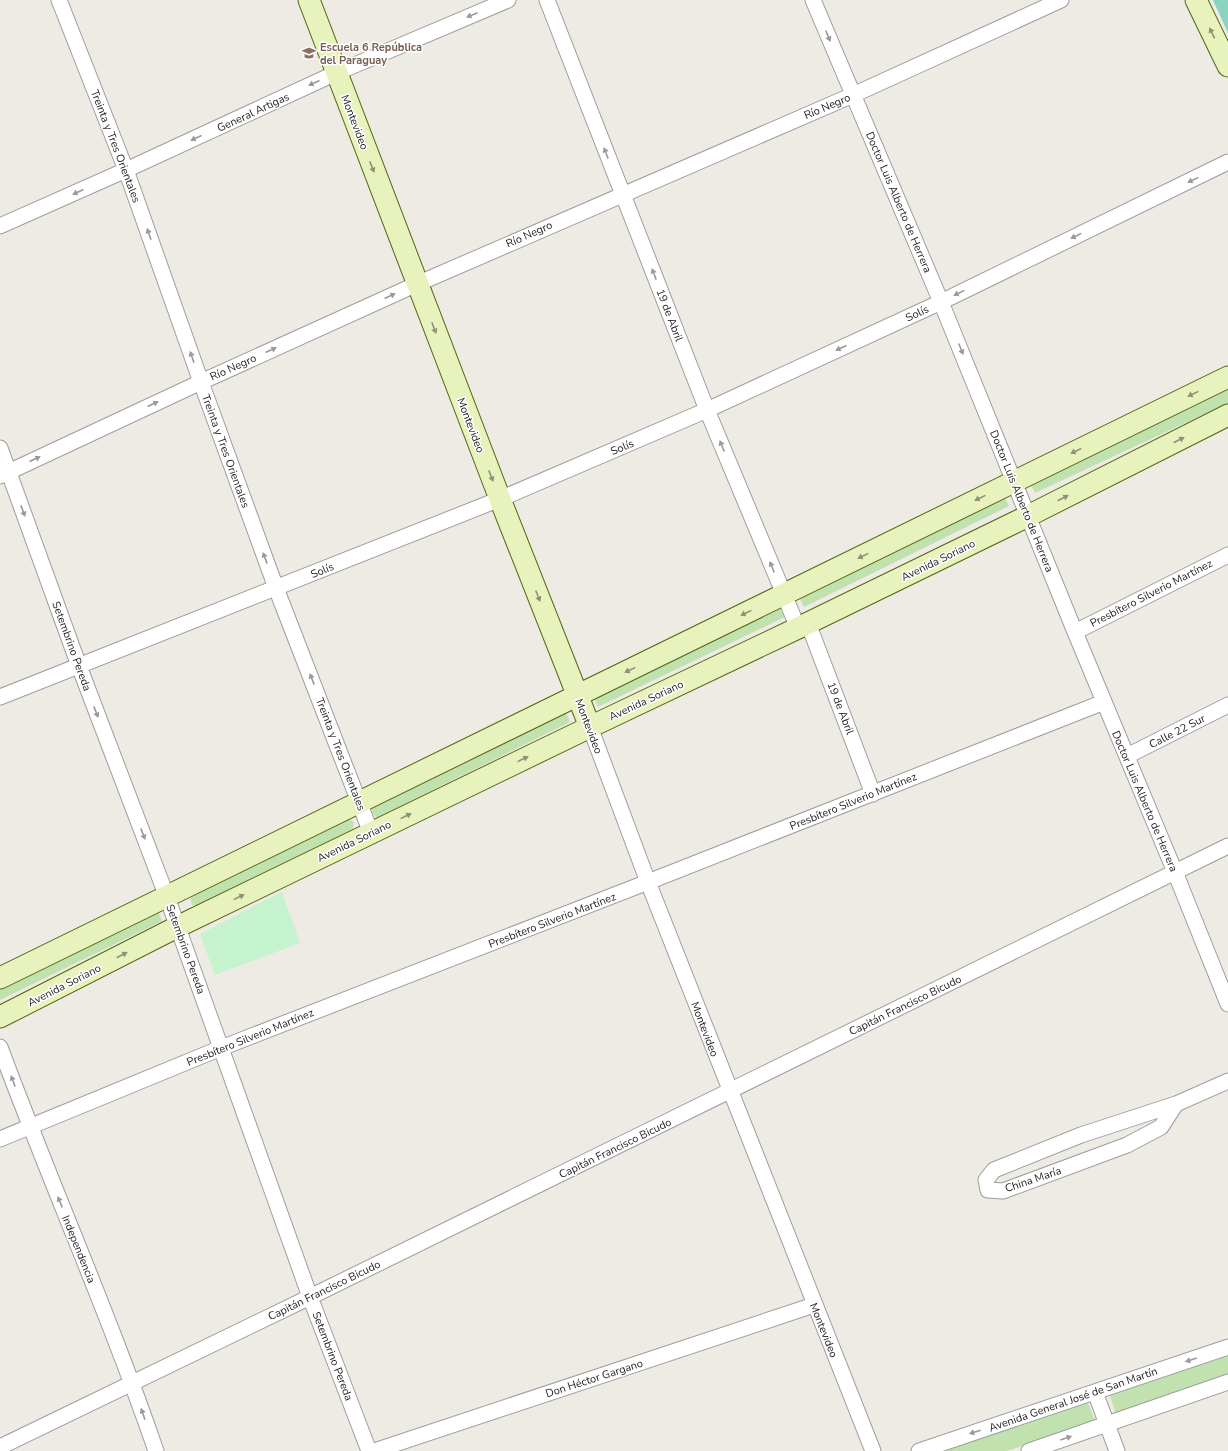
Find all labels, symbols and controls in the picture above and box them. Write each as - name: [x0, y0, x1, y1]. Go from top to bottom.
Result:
- one-way arrow: [466, 13, 478, 19]
- one-way arrow: [1209, 27, 1215, 38]
- one-way arrow: [825, 30, 831, 41]
- place label: Escuela 6 República del Paraguay: [320, 40, 422, 68]
- school or university icon: Escuela 6 República del Paraguay: [301, 45, 317, 61]
- one-way arrow: [309, 80, 320, 86]
- street label: Treinta y Tres Orientales: [87, 87, 144, 205]
- street label: General Artigas: [215, 89, 292, 136]
- street label: Río Negro: [802, 90, 853, 123]
- street label: Montevideo: [337, 92, 372, 152]
- street label: Doctor Luis Alberto de Herrera: [862, 129, 935, 275]
- one-way arrow: [191, 135, 202, 141]
- one-way arrow: [603, 146, 609, 158]
- one-way arrow: [370, 162, 376, 174]
- one-way arrow: [1187, 176, 1199, 183]
- one-way arrow: [73, 189, 84, 195]
- street label: Río Negro: [504, 218, 555, 251]
- one-way arrow: [145, 228, 151, 240]
- one-way arrow: [1070, 233, 1082, 239]
- one-way arrow: [650, 267, 656, 279]
- street label: 19 de Abril: [653, 287, 687, 344]
- one-way arrow: [953, 290, 965, 296]
- one-way arrow: [384, 293, 395, 299]
- street label: Solís: [903, 302, 931, 325]
- one-way arrow: [432, 322, 438, 334]
- one-way arrow: [958, 343, 964, 355]
- one-way arrow: [836, 345, 847, 351]
- one-way arrow: [266, 347, 277, 353]
- one-way arrow: [189, 350, 195, 362]
- street label: Río Negro: [208, 351, 259, 384]
- one-way arrow: [1187, 391, 1199, 398]
- street label: Treinta y Tres Orientales: [198, 392, 253, 510]
- street label: Montevideo: [453, 395, 488, 455]
- one-way arrow: [147, 401, 159, 407]
- street label: Doctor Luis Alberto de Herrera: [986, 428, 1057, 575]
- street label: Solís: [608, 436, 636, 459]
- one-way arrow: [1174, 437, 1185, 443]
- one-way arrow: [719, 440, 725, 452]
- one-way arrow: [1070, 448, 1082, 454]
- one-way arrow: [30, 456, 41, 462]
- one-way arrow: [488, 470, 494, 482]
- one-way arrow: [974, 495, 985, 501]
- one-way arrow: [1058, 495, 1069, 501]
- one-way arrow: [20, 506, 26, 518]
- street label: Avenida Soriano: [899, 536, 978, 585]
- one-way arrow: [262, 551, 268, 563]
- one-way arrow: [857, 553, 869, 559]
- street label: Presbítero Silverio Martínez: [1087, 556, 1215, 631]
- street label: Solís: [308, 559, 336, 582]
- one-way arrow: [769, 561, 775, 572]
- one-way arrow: [536, 591, 542, 603]
- street label: Setembrino Pereda: [48, 599, 95, 693]
- one-way arrow: [741, 610, 752, 616]
- one-way arrow: [624, 667, 635, 674]
- one-way arrow: [308, 673, 314, 685]
- street label: Avenida Soriano: [607, 677, 686, 724]
- street label: 19 de Abril: [824, 680, 858, 737]
- street label: Treinta y Tres Orientales: [312, 695, 369, 813]
- street label: Montevideo: [571, 696, 606, 756]
- one-way arrow: [94, 707, 100, 719]
- street label: Calle 22 Sur: [1147, 711, 1208, 752]
- street label: Doctor Luis Alberto de Herrera: [1108, 728, 1181, 874]
- one-way arrow: [517, 756, 529, 762]
- street label: Presbítero Silverio Martínez: [787, 769, 919, 834]
- one-way arrow: [400, 813, 412, 819]
- street label: Avenida Soriano: [315, 817, 394, 866]
- one-way arrow: [140, 828, 146, 840]
- street label: Presbítero Silverio Martínez: [486, 889, 618, 952]
- one-way arrow: [233, 894, 244, 900]
- street label: Setembrino Pereda: [162, 902, 209, 996]
- one-way arrow: [116, 952, 128, 958]
- street label: Avenida Soriano: [25, 960, 104, 1010]
- street label: Capitán Francisco Bicudo: [847, 972, 964, 1039]
- street label: Montevideo: [687, 999, 722, 1059]
- street label: Presbítero Silverio Martínez: [184, 1005, 316, 1070]
- one-way arrow: [9, 1074, 15, 1086]
- street label: Capitán Francisco Bicudo: [557, 1115, 674, 1182]
- street label: China María: [1003, 1163, 1063, 1196]
- one-way arrow: [56, 1196, 62, 1208]
- street label: Independencia: [58, 1213, 99, 1285]
- street label: Capitán Francisco Bicudo: [266, 1257, 383, 1324]
- street label: Montevideo: [806, 1301, 841, 1360]
- street label: Setembrino Pereda: [309, 1309, 356, 1403]
- street label: Don Héctor Gargano: [543, 1356, 645, 1401]
- one-way arrow: [1185, 1357, 1197, 1363]
- street label: Avenida General José de San Martín: [987, 1364, 1159, 1435]
- one-way arrow: [140, 1408, 146, 1420]
- one-way arrow: [969, 1429, 981, 1435]
- one-way arrow: [1060, 1435, 1072, 1441]

